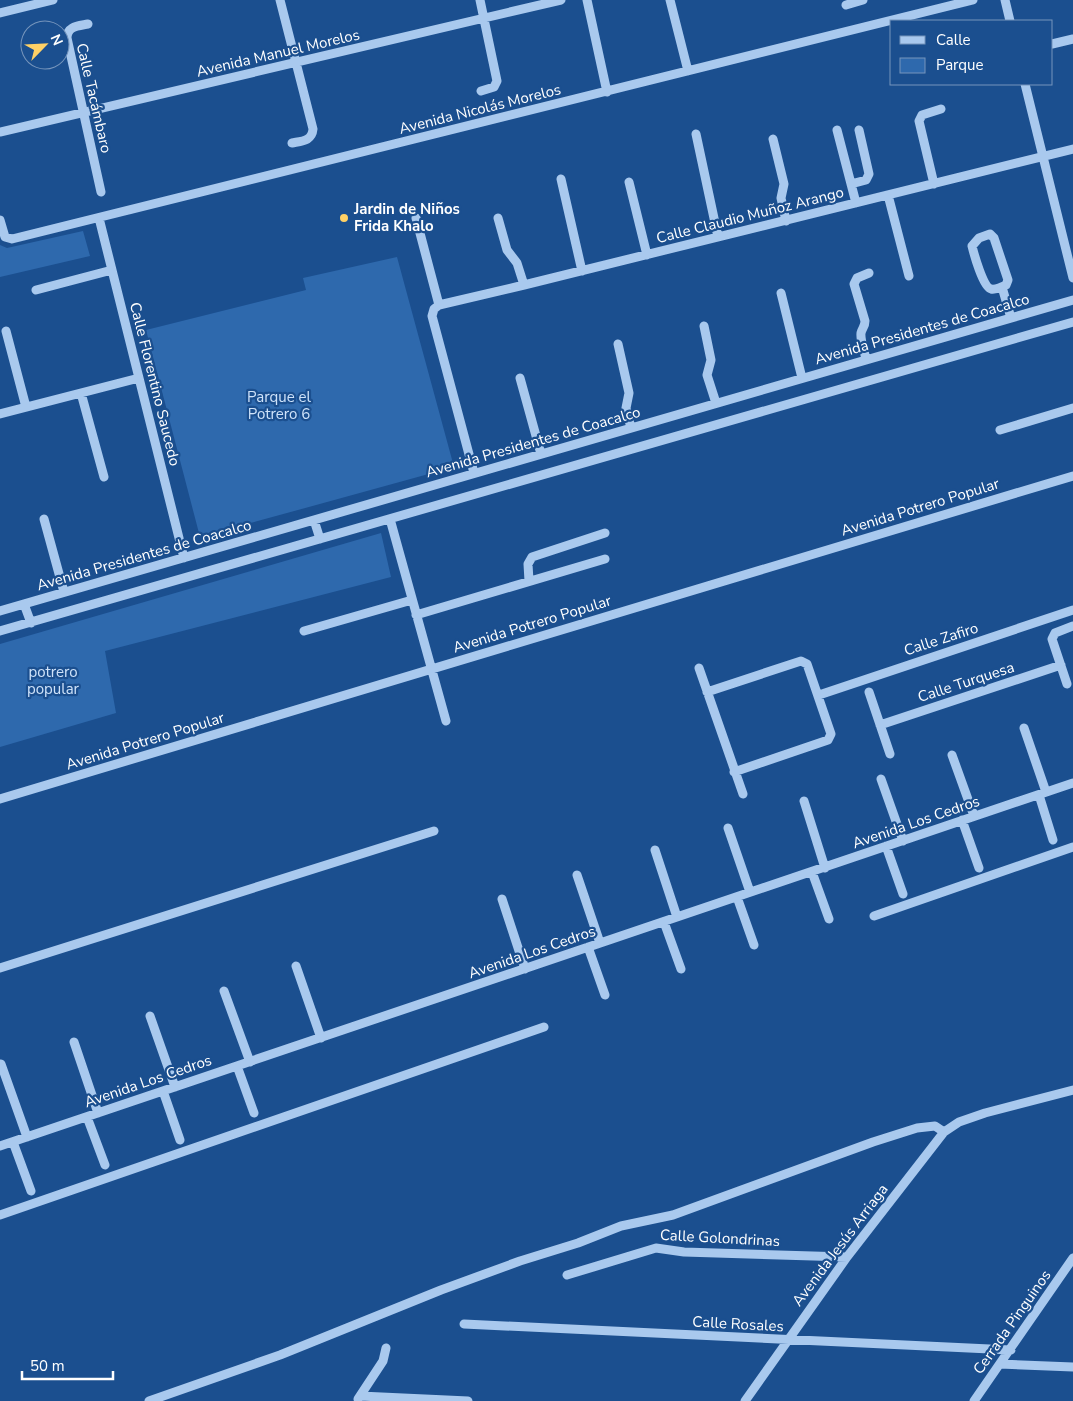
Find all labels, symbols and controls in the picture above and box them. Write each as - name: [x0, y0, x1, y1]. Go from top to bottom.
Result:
- north arrow: [20, 20, 70, 70]
- legend: [890, 20, 1053, 85]
- street label: Avenida Manuel Morelos: [194, 24, 362, 82]
- text: Calle: [936, 30, 971, 50]
- text: N: [46, 31, 67, 49]
- street label: Calle Tacámbaro: [72, 41, 116, 155]
- text: Parque: [936, 55, 984, 75]
- street label: Avenida Nicolás Morelos: [397, 79, 563, 139]
- street label: Calle Claudio Muñoz Arango: [654, 182, 846, 248]
- place label: Jardin de Niños Frida Khalo: [353, 199, 460, 236]
- marker: Jardin de Niños Frida Khalo: [338, 212, 350, 224]
- street label: Avenida Presidentes de Coacalco: [812, 289, 1032, 369]
- street label: Calle Florentino Saucedo: [125, 300, 185, 468]
- park label: Parque el Potrero 6: [247, 387, 311, 424]
- street label: Avenida Presidentes de Coacalco: [423, 402, 643, 482]
- street label: Avenida Potrero Popular: [838, 473, 1002, 541]
- street label: Avenida Presidentes de Coacalco: [34, 515, 254, 595]
- street label: Avenida Potrero Popular: [450, 590, 614, 658]
- street label: Calle Zafiro: [901, 618, 981, 660]
- street label: Calle Turquesa: [915, 657, 1017, 707]
- park label: potrero popular: [27, 662, 80, 699]
- street label: Avenida Potrero Popular: [63, 707, 227, 775]
- street label: Avenida Los Cedros: [850, 791, 982, 853]
- street label: Avenida Los Cedros: [466, 921, 598, 983]
- street label: Avenida Los Cedros: [82, 1050, 214, 1112]
- street label: Avenida Jesús Arriaga: [787, 1180, 893, 1310]
- street label: Calle Golondrinas: [659, 1225, 781, 1251]
- street label: Cerrada Pinguinos: [969, 1266, 1055, 1378]
- street label: Calle Rosales: [692, 1312, 784, 1336]
- scale bar: [22, 1348, 114, 1380]
- text: 50 m: [30, 1356, 65, 1376]

